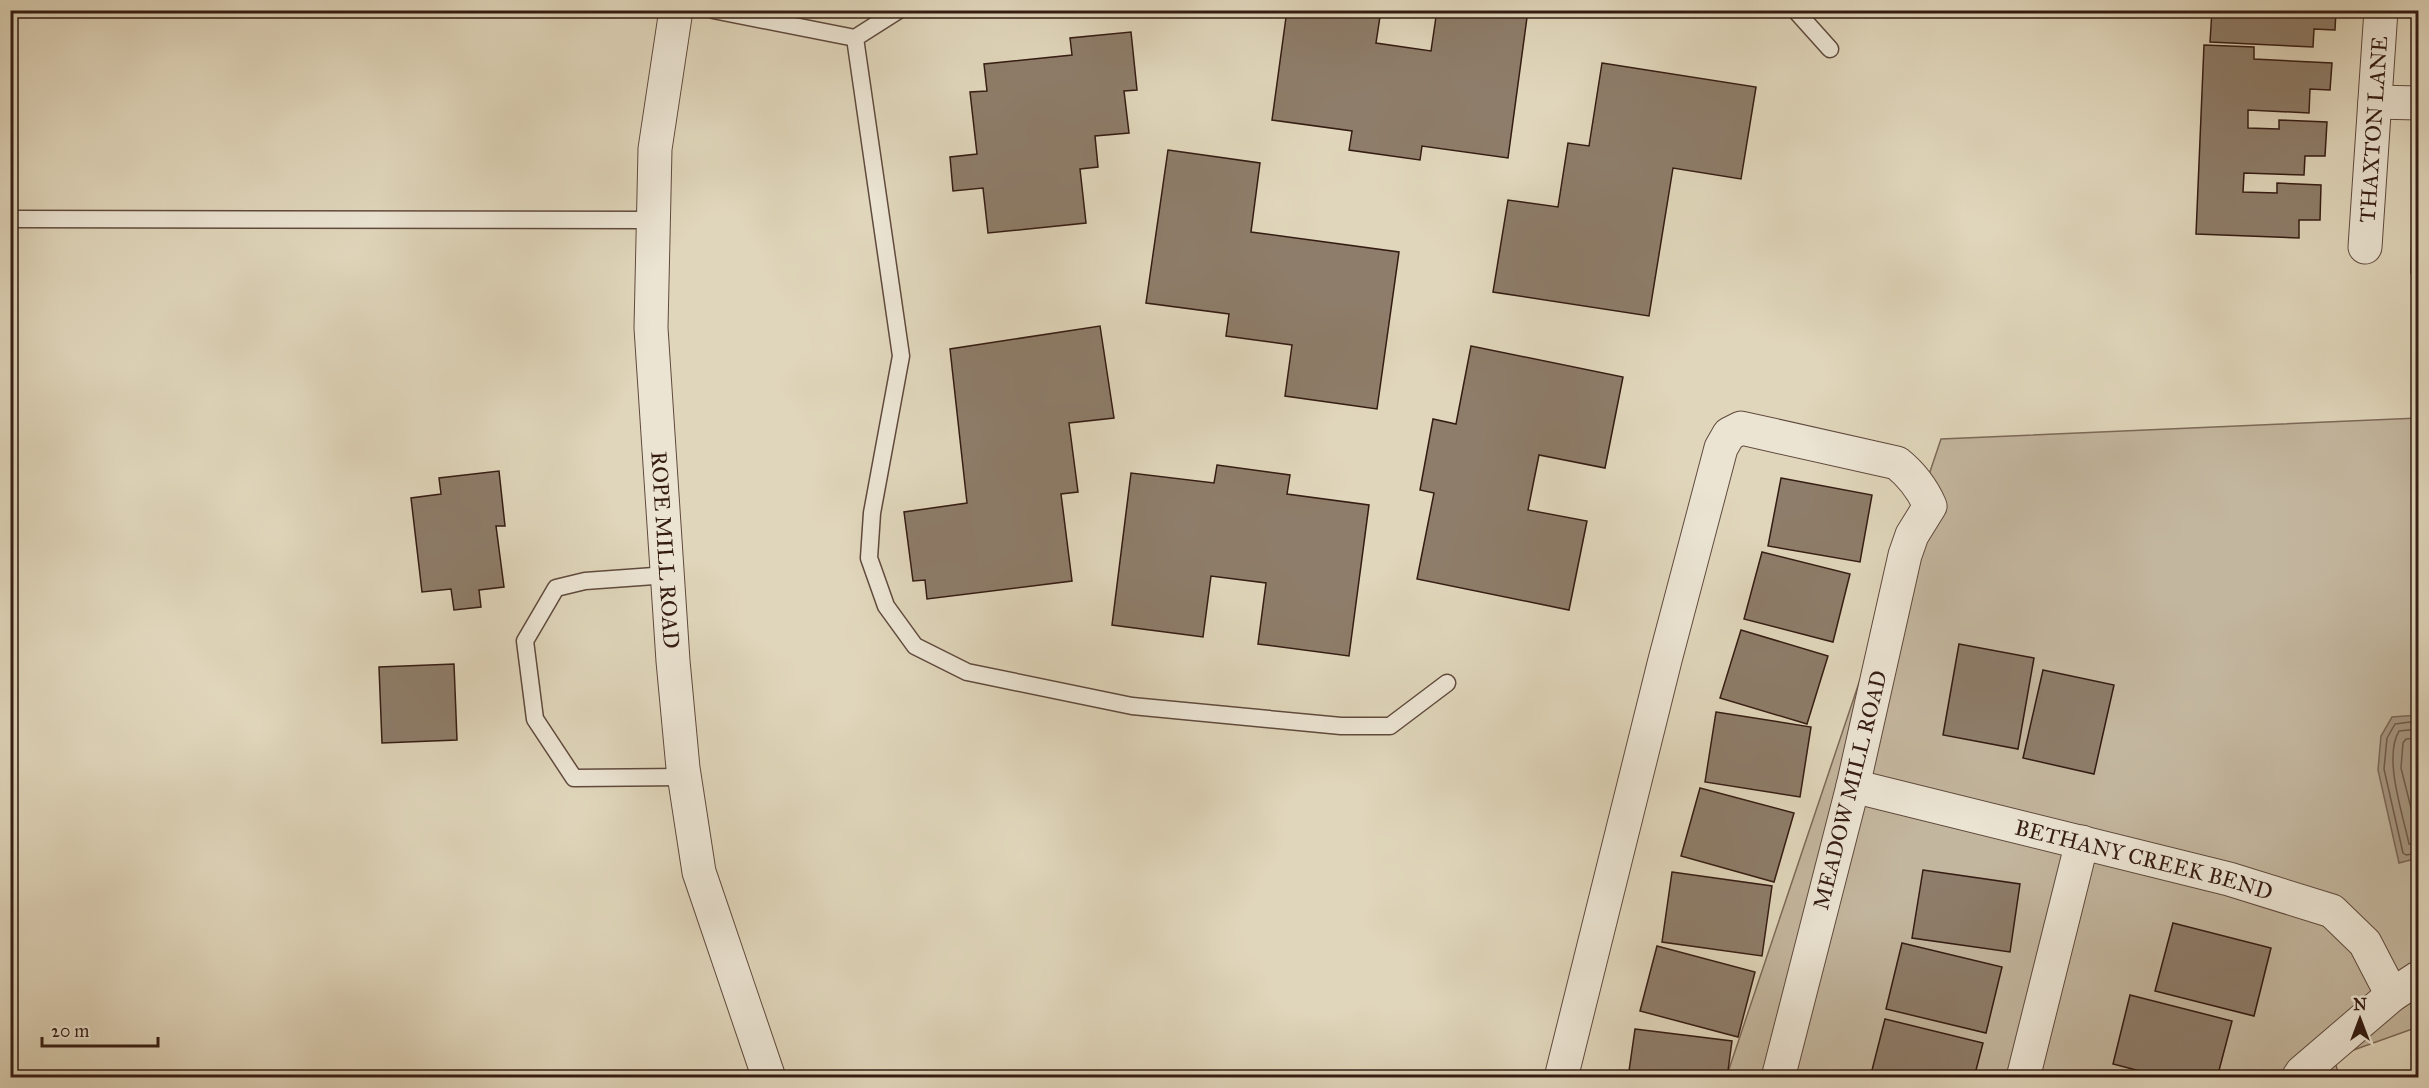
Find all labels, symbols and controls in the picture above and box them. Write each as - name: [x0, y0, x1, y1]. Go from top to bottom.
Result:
- street label: THAXTON LANE: [2353, 35, 2393, 224]
- street label: ROPE MILL ROAD: [646, 450, 686, 649]
- street label: MEADOW MILL ROAD: [1807, 668, 1893, 912]
- street label: BETHANY CREEK BEND: [2012, 813, 2276, 905]
- north arrow: [2330, 989, 2390, 1049]
- text: N: [2353, 995, 2367, 1014]
- scale bar: [42, 1010, 158, 1048]
- text: 20 m: [51, 1020, 89, 1042]

